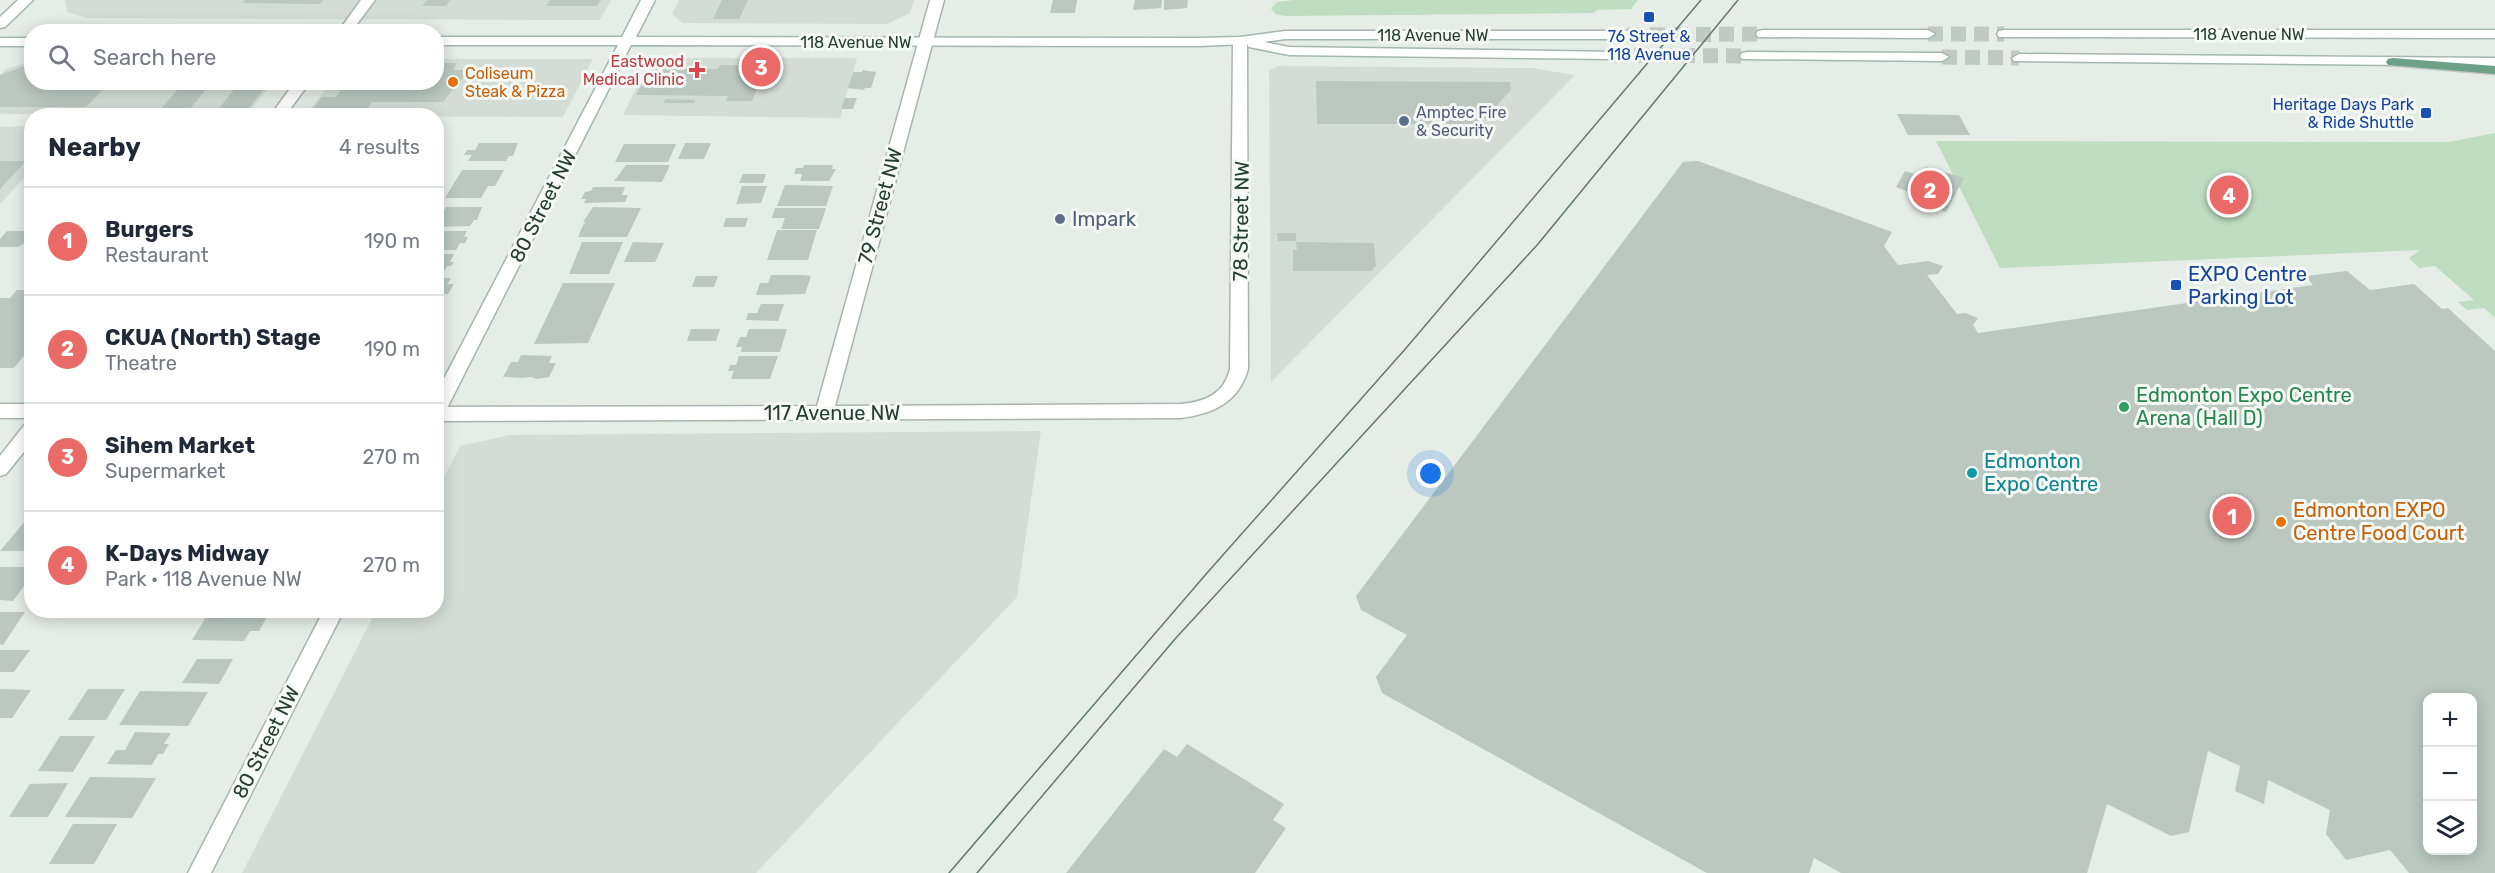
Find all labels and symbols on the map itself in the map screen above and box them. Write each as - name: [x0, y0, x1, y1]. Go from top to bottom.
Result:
- marker: 76 Street & 118 Avenue: [1642, 10, 1656, 24]
- street label: 118 Avenue NW: [2193, 25, 2305, 44]
- street label: 118 Avenue NW: [1377, 26, 1489, 45]
- place label: 76 Street & 118 Avenue: [1607, 27, 1691, 64]
- street label: 118 Avenue NW: [800, 33, 912, 52]
- pin: 3: [742, 44, 780, 90]
- place label: Eastwood Medical Clinic: [583, 52, 684, 89]
- marker: Eastwood Medical Clinic: [688, 61, 706, 79]
- place label: Coliseum Steak & Pizza: [465, 64, 565, 101]
- marker: Coliseum Steak & Pizza: [446, 75, 460, 89]
- place label: Heritage Days Park & Ride Shuttle: [2273, 95, 2415, 132]
- place label: Amptec Fire & Security: [1416, 103, 1506, 140]
- marker: Heritage Days Park & Ride Shuttle: [2419, 106, 2433, 120]
- marker: Amptec Fire & Security: [1397, 114, 1411, 128]
- street label: 79 Street NW: [853, 145, 907, 267]
- street label: 80 Street NW: [504, 146, 582, 266]
- street label: 78 Street NW: [1228, 161, 1254, 281]
- pin: 2: [1910, 168, 1950, 213]
- pin: 4: [2210, 172, 2248, 218]
- place label: Impark: [1072, 207, 1137, 231]
- marker: Impark: [1053, 212, 1067, 226]
- place label: EXPO Centre Parking Lot: [2188, 262, 2307, 309]
- marker: EXPO Centre Parking Lot: [2169, 278, 2183, 292]
- place label: Edmonton Expo Centre Arena (Hall D): [2136, 383, 2352, 430]
- marker: Edmonton Expo Centre Arena (Hall D): [2117, 400, 2131, 414]
- street label: 117 Avenue NW: [764, 401, 900, 425]
- place label: Edmonton Expo Centre: [1984, 449, 2098, 496]
- your location: [1416, 459, 1445, 488]
- marker: Edmonton Expo Centre: [1965, 466, 1979, 480]
- pin: 1: [2212, 494, 2252, 538]
- place label: Edmonton EXPO Centre Food Court: [2293, 498, 2464, 545]
- marker: Edmonton EXPO Centre Food Court: [2274, 515, 2288, 529]
- street label: 80 Street NW: [227, 682, 305, 802]

